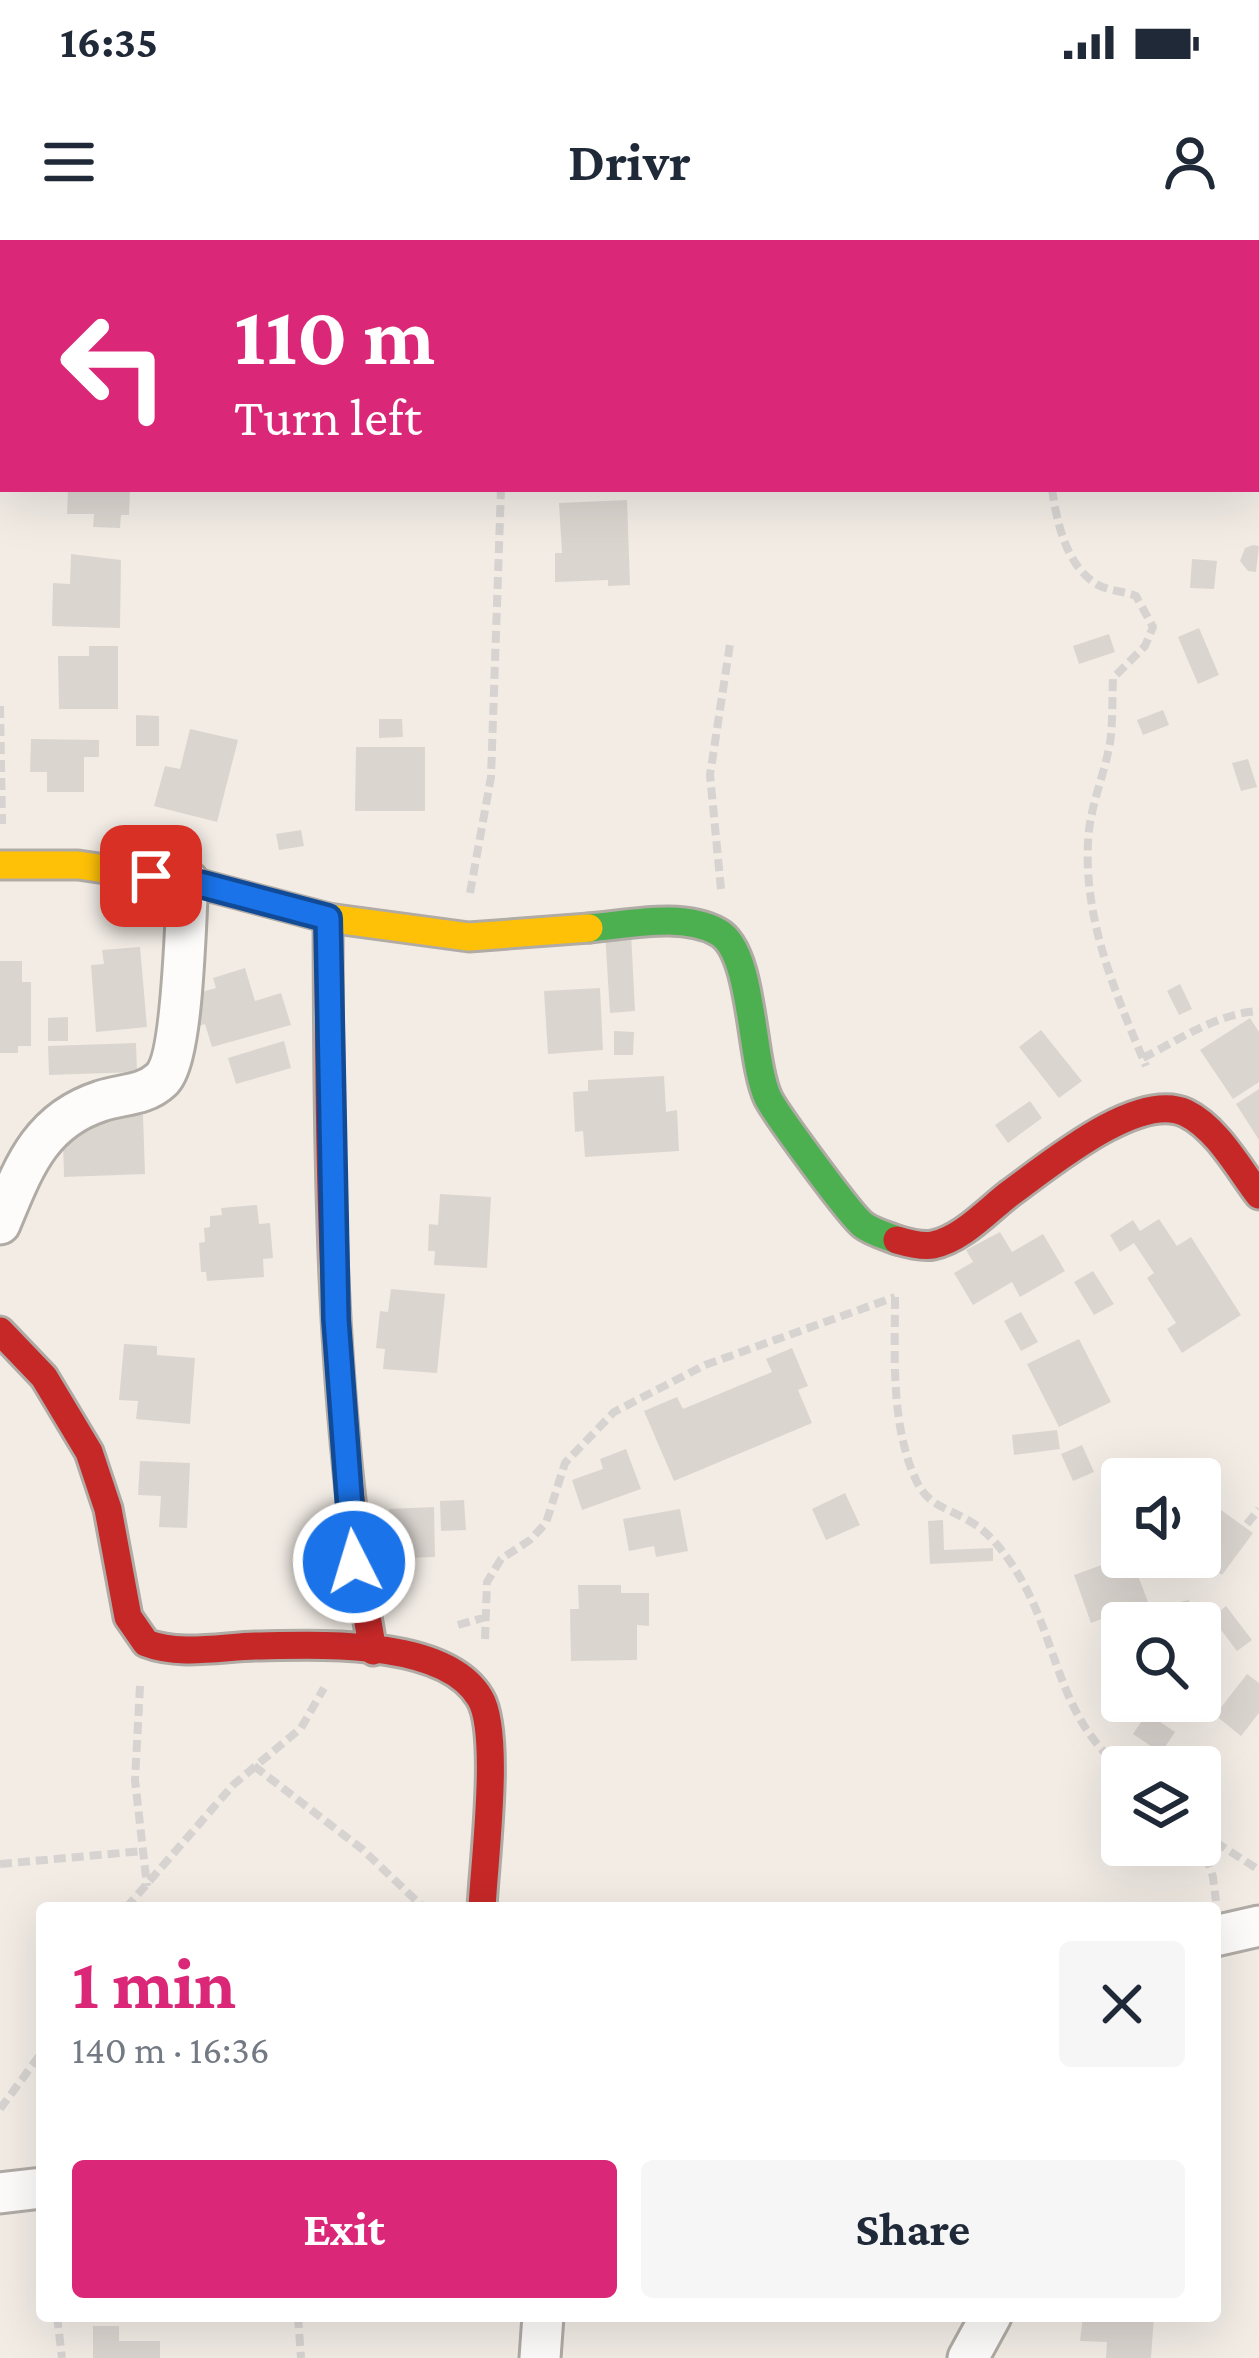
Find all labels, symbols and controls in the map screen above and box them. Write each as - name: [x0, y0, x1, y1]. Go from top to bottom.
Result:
- text: 16:35: [60, 17, 158, 67]
- icon: menu: [36, 129, 102, 195]
- icon: person: [1157, 129, 1223, 195]
- text: Drivr: [568, 132, 691, 192]
- icon: left: [36, 288, 192, 444]
- text: 110 m: [234, 289, 435, 382]
- text: Turn left: [234, 387, 422, 447]
- pin: [100, 825, 202, 927]
- icon: arrive: [118, 843, 184, 909]
- map controls: [1101, 1458, 1221, 1866]
- button: sound: [1101, 1458, 1221, 1578]
- position arrow: [291, 1499, 417, 1625]
- button: search: [1101, 1602, 1221, 1722]
- button: layers: [1101, 1746, 1221, 1866]
- button: close: [1059, 1941, 1185, 2067]
- text: 1 min: [72, 1943, 236, 2023]
- text: 140 m · 16:36: [72, 2028, 270, 2071]
- button: Exit: [72, 2160, 617, 2298]
- button: Share: [641, 2160, 1185, 2298]

